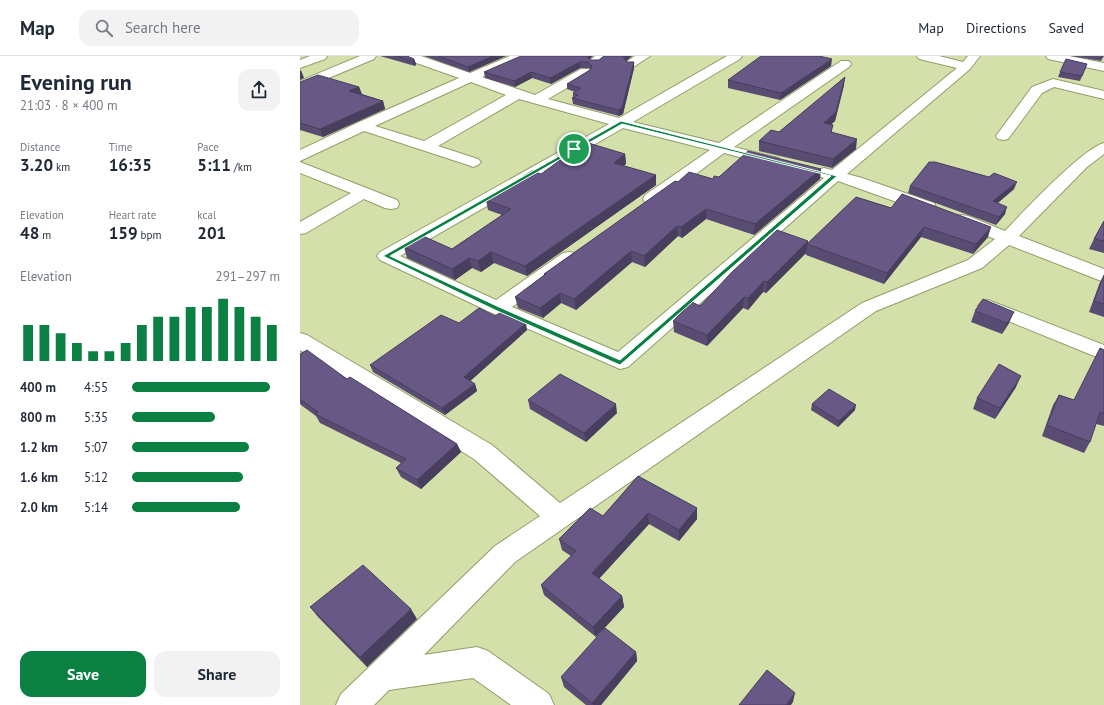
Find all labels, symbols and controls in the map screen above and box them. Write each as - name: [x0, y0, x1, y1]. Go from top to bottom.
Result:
- search box: [79, 10, 359, 46]
- text: Map: [20, 16, 55, 40]
- icon: search: [93, 17, 115, 39]
- text: Search here: [125, 18, 201, 37]
- text: Map: [918, 19, 944, 37]
- text: Directions: [966, 19, 1026, 37]
- text: Saved: [1048, 19, 1084, 37]
- text: Evening run: [20, 68, 132, 96]
- button: share: [238, 69, 280, 111]
- text: 21:03 · 8 × 400 m: [20, 97, 117, 114]
- pin: [557, 132, 591, 166]
- icon: arrive: [563, 138, 585, 160]
- text: Distance: [20, 140, 60, 154]
- text: Time: [109, 140, 132, 154]
- text: Pace: [197, 140, 219, 154]
- text: 3.20: [20, 154, 53, 176]
- text: 16:35: [109, 154, 152, 176]
- text: 5:11: [197, 154, 231, 176]
- text: km: [53, 160, 70, 174]
- text: /km: [231, 160, 252, 174]
- text: Elevation: [20, 208, 64, 222]
- text: Heart rate: [109, 208, 156, 222]
- text: kcal: [197, 208, 216, 222]
- text: 48: [20, 222, 39, 244]
- text: 159: [109, 222, 138, 244]
- text: 201: [197, 222, 226, 244]
- text: m: [39, 228, 51, 242]
- text: bpm: [138, 228, 161, 242]
- text: Elevation: [20, 268, 72, 285]
- text: 291–297 m: [216, 268, 280, 285]
- text: 400 m: [20, 379, 56, 396]
- text: 4:55: [84, 379, 108, 396]
- text: 800 m: [20, 409, 56, 426]
- text: 5:35: [84, 409, 108, 426]
- text: 1.2 km: [20, 439, 58, 456]
- text: 5:07: [84, 439, 108, 456]
- text: 1.6 km: [20, 469, 58, 486]
- text: 5:12: [84, 469, 108, 486]
- text: 2.0 km: [20, 499, 58, 516]
- text: 5:14: [84, 499, 108, 516]
- button: Save: [20, 651, 146, 697]
- button: Share: [154, 651, 280, 697]

